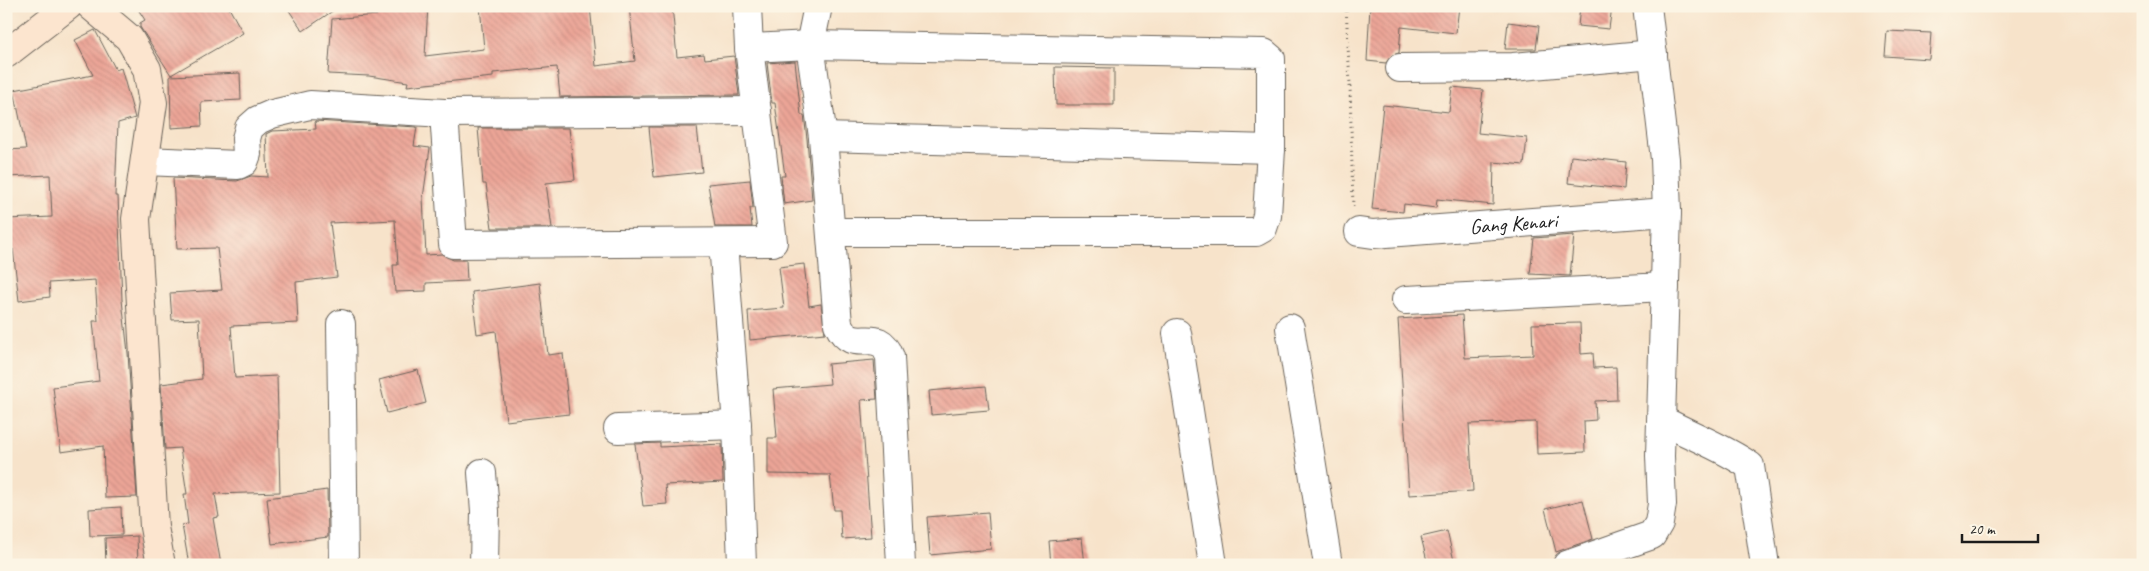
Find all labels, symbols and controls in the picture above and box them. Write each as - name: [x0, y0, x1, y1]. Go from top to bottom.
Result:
- street label: Gang Kenari: [1469, 207, 1561, 240]
- scale bar: [1962, 511, 2038, 543]
- text: 20 m: [1969, 520, 1996, 539]

